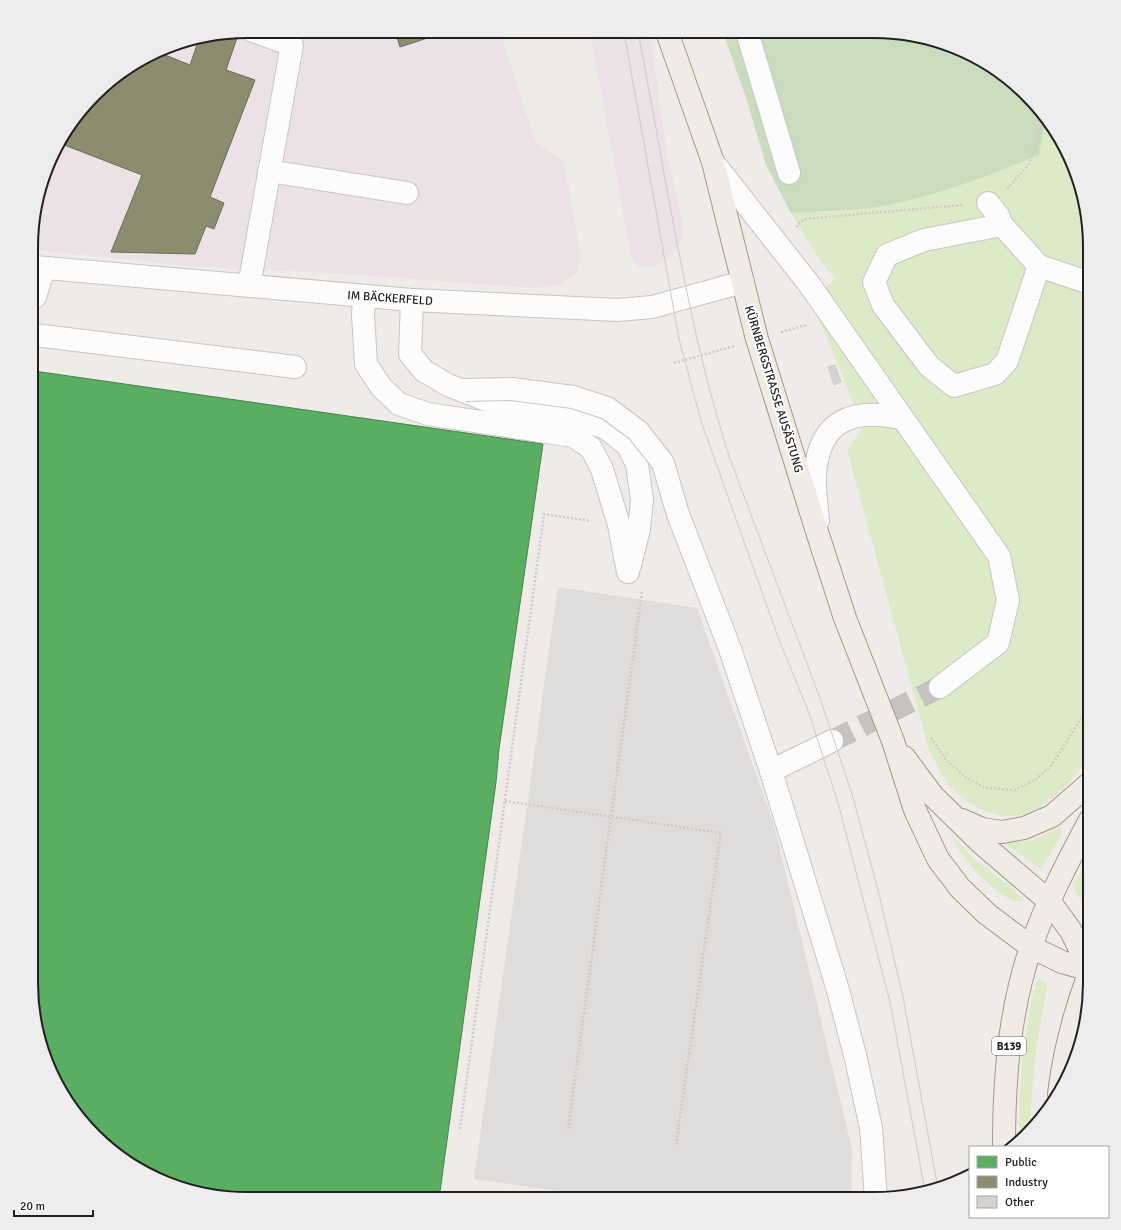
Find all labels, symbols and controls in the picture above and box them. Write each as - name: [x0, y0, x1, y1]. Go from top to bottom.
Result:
- street label: IM BÄCKERFELD: [347, 288, 433, 309]
- street label: KÜRNBERGSTRASSE AUSÄSTUNG: [741, 304, 806, 475]
- road number: B139: [992, 1037, 1026, 1055]
- legend: [969, 1146, 1109, 1218]
- text: Public: [1005, 1155, 1037, 1170]
- text: Industry: [1005, 1175, 1048, 1190]
- scale bar: [14, 1192, 93, 1218]
- text: Other: [1005, 1195, 1035, 1210]
- text: 20 m: [20, 1199, 45, 1214]

